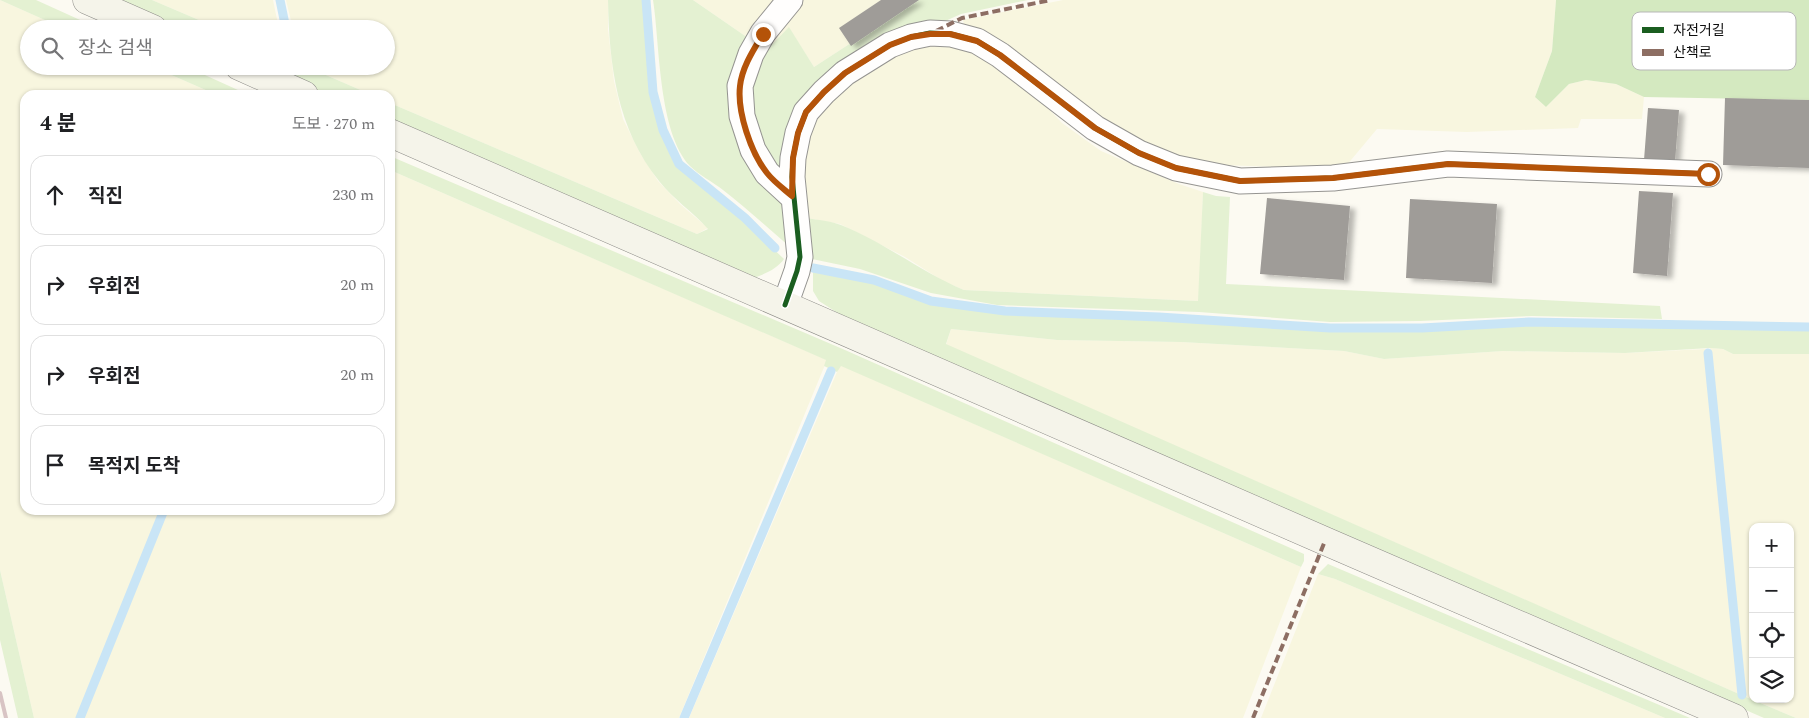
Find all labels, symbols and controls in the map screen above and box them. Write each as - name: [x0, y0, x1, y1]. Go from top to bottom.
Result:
- legend: [1632, 12, 1796, 70]
- search box: [20, 20, 395, 75]
- text: 자전거길: [1673, 20, 1725, 41]
- route end: [752, 23, 775, 46]
- icon: search: [38, 34, 66, 62]
- text: 장소 검색: [78, 34, 153, 63]
- text: 산책로: [1673, 42, 1712, 63]
- text: 4 분: [40, 108, 76, 140]
- text: 도보 · 270 m: [292, 112, 375, 136]
- route start: [1697, 163, 1720, 186]
- icon: ahead: [41, 181, 69, 209]
- text: 직진: [88, 182, 123, 211]
- text: 230 m: [332, 183, 374, 207]
- icon: right: [41, 271, 69, 299]
- text: 우회전: [88, 272, 140, 301]
- text: 20 m: [340, 273, 374, 297]
- icon: right: [41, 361, 69, 389]
- text: 우회전: [88, 362, 140, 391]
- text: 20 m: [340, 363, 374, 387]
- icon: arrive: [41, 451, 69, 479]
- text: 목적지 도착: [88, 452, 180, 481]
- map controls: [1749, 523, 1794, 703]
- button: +: [1749, 523, 1794, 568]
- button: −: [1749, 568, 1794, 613]
- button: locate: [1749, 613, 1794, 658]
- button: layers: [1749, 658, 1794, 703]

